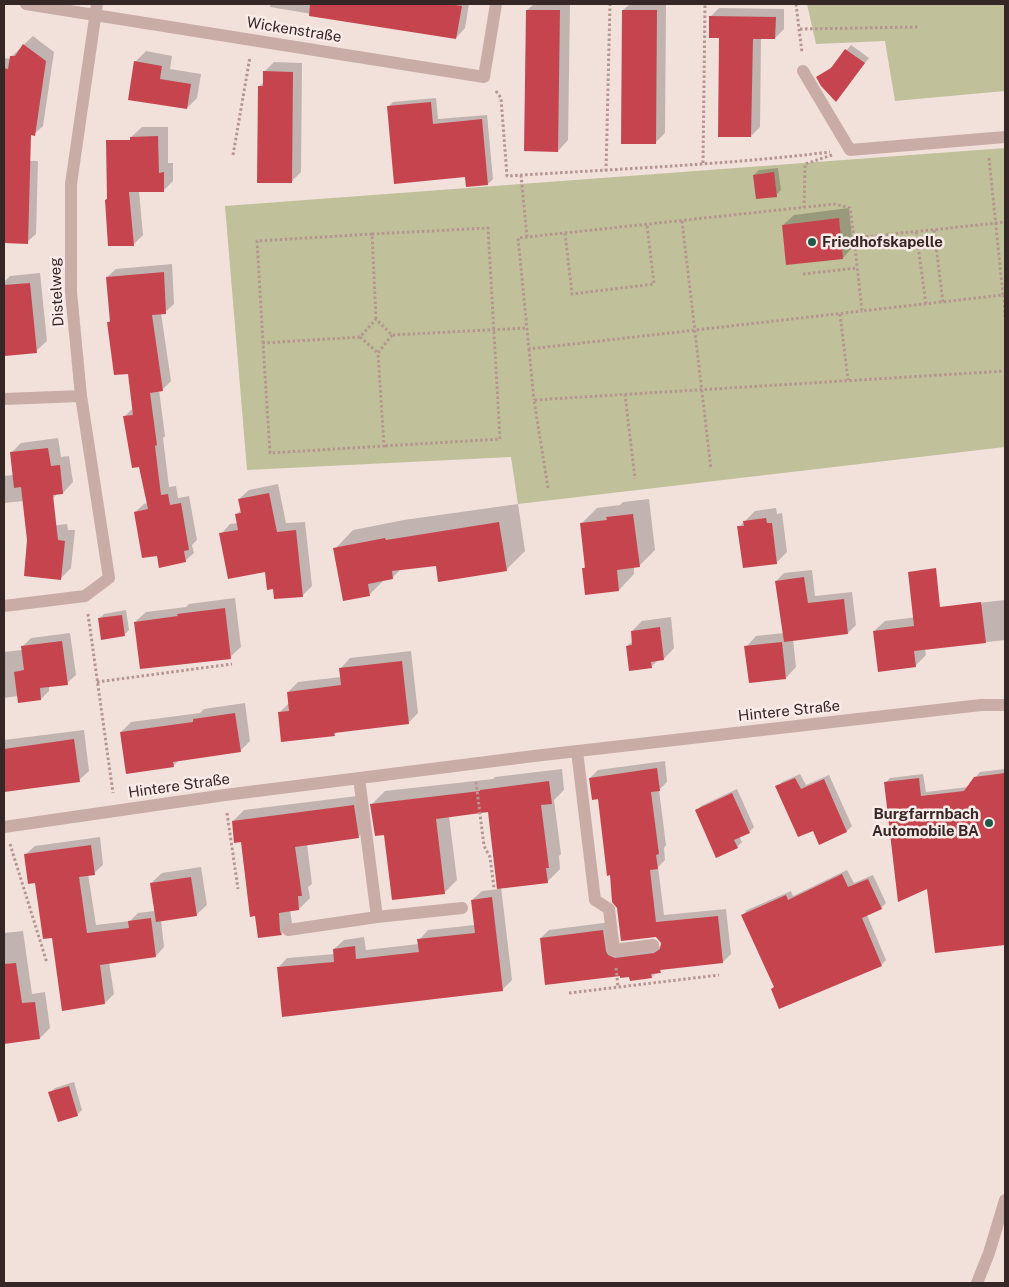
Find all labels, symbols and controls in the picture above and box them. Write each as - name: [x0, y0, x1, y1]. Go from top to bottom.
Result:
- street label: Wickenstraße: [245, 14, 343, 46]
- place label: Friedhofskapelle: [822, 233, 943, 251]
- marker: Friedhofskapelle: [806, 236, 818, 248]
- street label: Distelweg: [46, 257, 68, 327]
- street label: Hintere Straße: [737, 697, 841, 725]
- street label: Hintere Straße: [127, 770, 231, 802]
- place label: Burgfarrnbach Automobile BA: [872, 805, 979, 840]
- marker: Burgfarrnbach Automobile BA: [983, 817, 995, 829]

